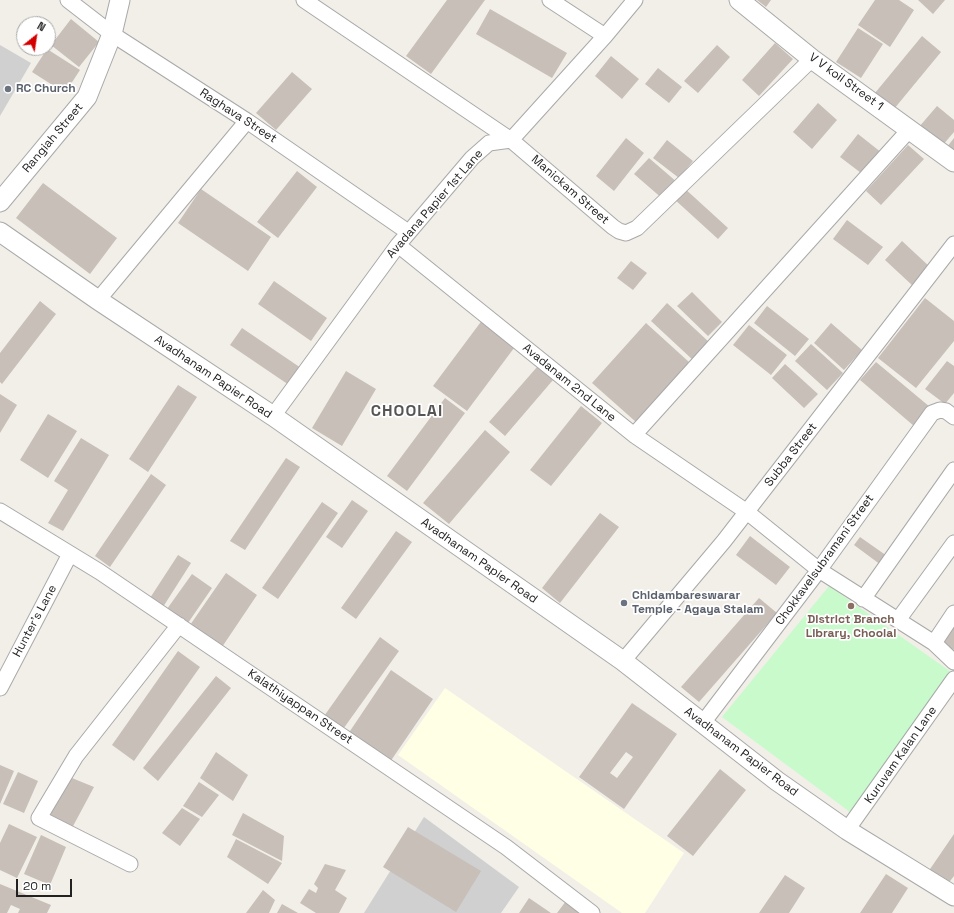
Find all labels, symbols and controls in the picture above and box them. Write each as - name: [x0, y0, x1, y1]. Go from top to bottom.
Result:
- north arrow: [16, 16, 56, 56]
- text: N: [35, 19, 48, 34]
- street label: V V koil Street 1: [806, 50, 886, 114]
- place label: RC Church: [16, 82, 76, 96]
- marker: RC Church: [3, 84, 13, 94]
- street label: Raghava Street: [197, 86, 279, 146]
- street label: Rangiah Street: [20, 100, 86, 176]
- street label: Avadana Papier 1st Lane: [384, 147, 486, 261]
- street label: Manickam Street: [528, 152, 612, 228]
- street label: Avadhanam Papier Road: [151, 332, 275, 422]
- street label: Avadanam 2nd Lane: [519, 341, 619, 425]
- district label: CHOOLAI: [371, 402, 443, 422]
- street label: Subba Street: [762, 420, 820, 490]
- street label: Chokkavelsubramani Street: [773, 492, 877, 628]
- street label: Avadhanam Papier Road: [418, 515, 540, 607]
- street label: Hunter's Lane: [10, 582, 60, 660]
- place label: Chidambareswarar Temple - Agaya Stalam: [632, 589, 764, 617]
- marker: Chidambareswarar Temple - Agaya Stalam: [619, 598, 629, 608]
- marker: District Branch Library, Choolai: [846, 601, 856, 611]
- place label: District Branch Library, Choolai: [806, 613, 896, 641]
- street label: Kalathiyappan Street: [245, 667, 355, 747]
- street label: Avadhanam Papier Road: [681, 704, 801, 800]
- street label: Kuruvam Kalan Lane: [862, 704, 940, 806]
- scale bar: [18, 871, 74, 897]
- text: 20 m: [23, 878, 51, 894]

